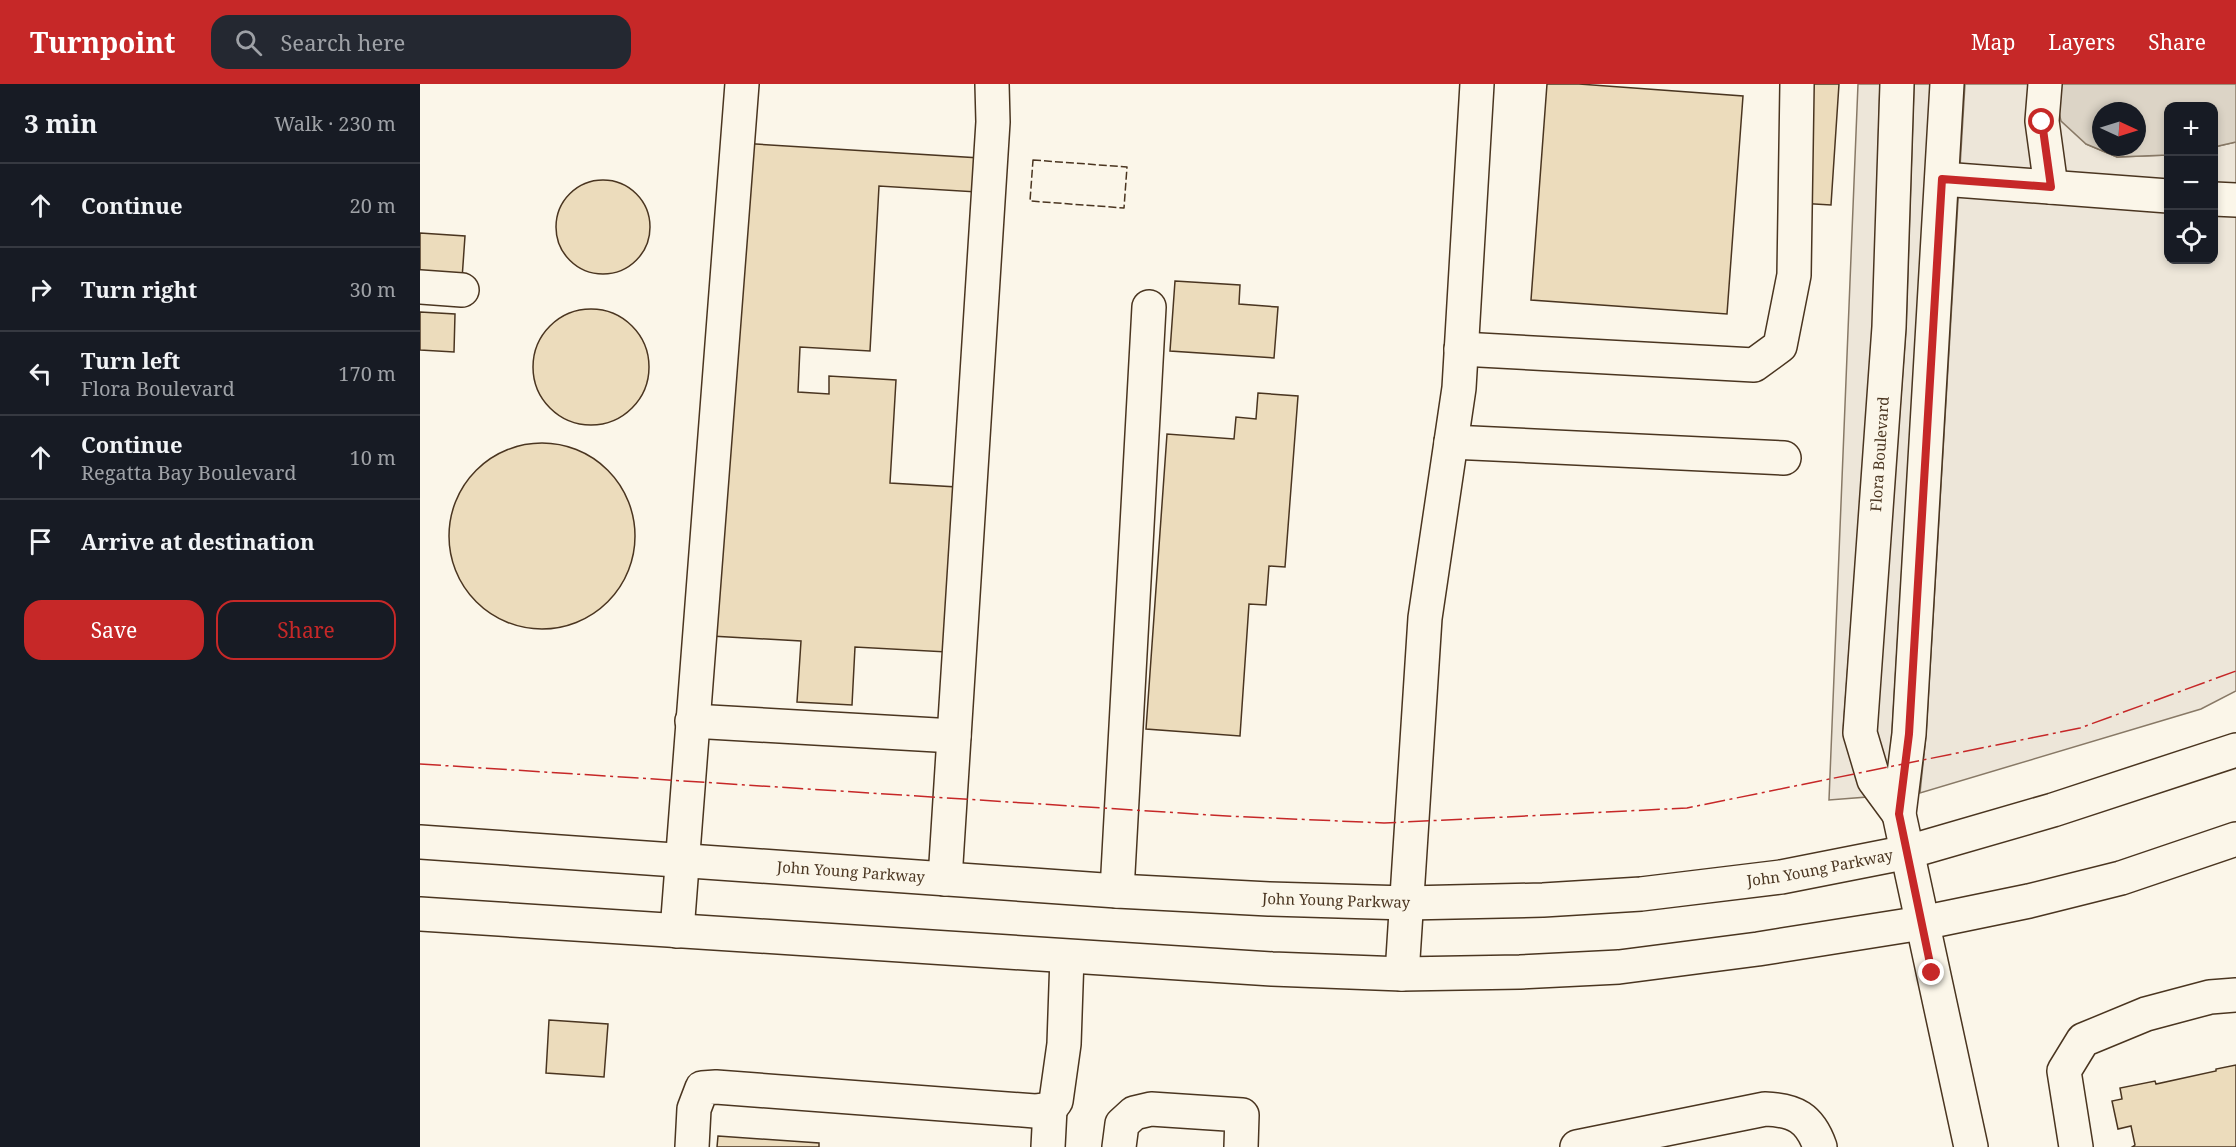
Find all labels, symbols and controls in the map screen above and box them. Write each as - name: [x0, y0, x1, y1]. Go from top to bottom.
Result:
- search box: [211, 15, 631, 69]
- text: Turnpoint: [30, 23, 175, 61]
- icon: search: [232, 26, 265, 59]
- text: Search here: [280, 27, 405, 57]
- text: Map: [1971, 28, 2015, 56]
- text: Layers: [2048, 28, 2115, 56]
- text: Share: [2148, 28, 2206, 56]
- north arrow: [2092, 102, 2146, 156]
- map controls: [2164, 102, 2218, 264]
- button: +: [2164, 102, 2218, 156]
- text: 3 min: [24, 105, 98, 141]
- route start: [2028, 108, 2054, 134]
- text: Walk · 230 m: [274, 110, 396, 137]
- button: −: [2164, 156, 2218, 210]
- icon: ahead: [24, 189, 57, 222]
- text: Continue: [81, 190, 183, 220]
- text: 20 m: [350, 192, 396, 219]
- button: locate: [2164, 210, 2218, 264]
- icon: right: [24, 273, 57, 306]
- text: Turn right: [81, 274, 197, 304]
- text: 30 m: [350, 276, 396, 303]
- text: Turn left: [81, 345, 180, 375]
- icon: left: [24, 357, 57, 390]
- text: 170 m: [338, 360, 396, 387]
- text: Flora Boulevard: [81, 375, 235, 402]
- street label: Flora Boulevard: [1865, 396, 1893, 512]
- text: Continue: [81, 429, 183, 459]
- icon: ahead: [24, 441, 57, 474]
- text: 10 m: [350, 444, 396, 471]
- text: Regatta Bay Boulevard: [81, 459, 297, 486]
- icon: arrive: [24, 525, 57, 558]
- text: Arrive at destination: [81, 526, 315, 556]
- button: Save: [24, 600, 204, 660]
- button: Share: [216, 600, 396, 660]
- street label: John Young Parkway: [1745, 844, 1895, 890]
- street label: John Young Parkway: [775, 856, 926, 887]
- street label: John Young Parkway: [1260, 888, 1411, 912]
- route end: [1918, 959, 1944, 985]

